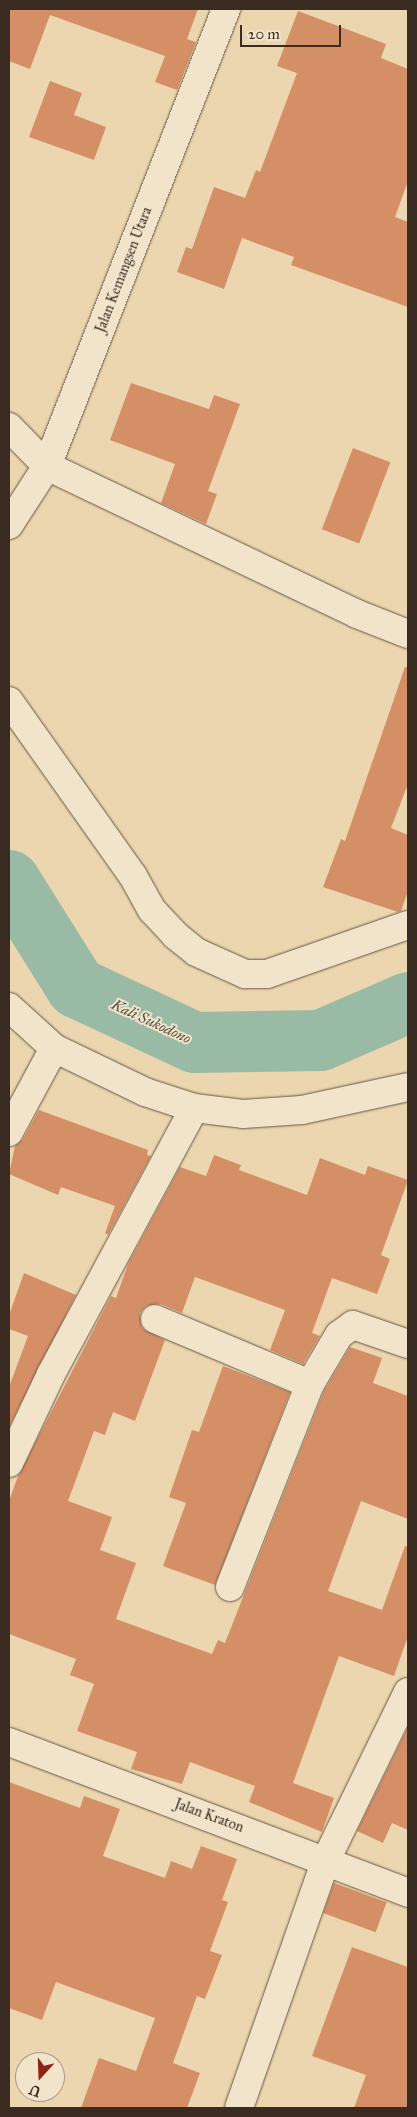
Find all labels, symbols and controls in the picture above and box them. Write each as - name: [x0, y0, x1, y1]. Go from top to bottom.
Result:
- scale bar: [242, 15, 343, 47]
- text: 20 m: [248, 25, 280, 43]
- street label: Jalan Kemangsen Utara: [92, 205, 156, 335]
- water label: Kali Sukodono: [109, 996, 193, 1048]
- street label: Jalan Kraton: [172, 1796, 246, 1836]
- north arrow: [15, 2052, 65, 2102]
- text: U: [27, 2081, 43, 2101]

